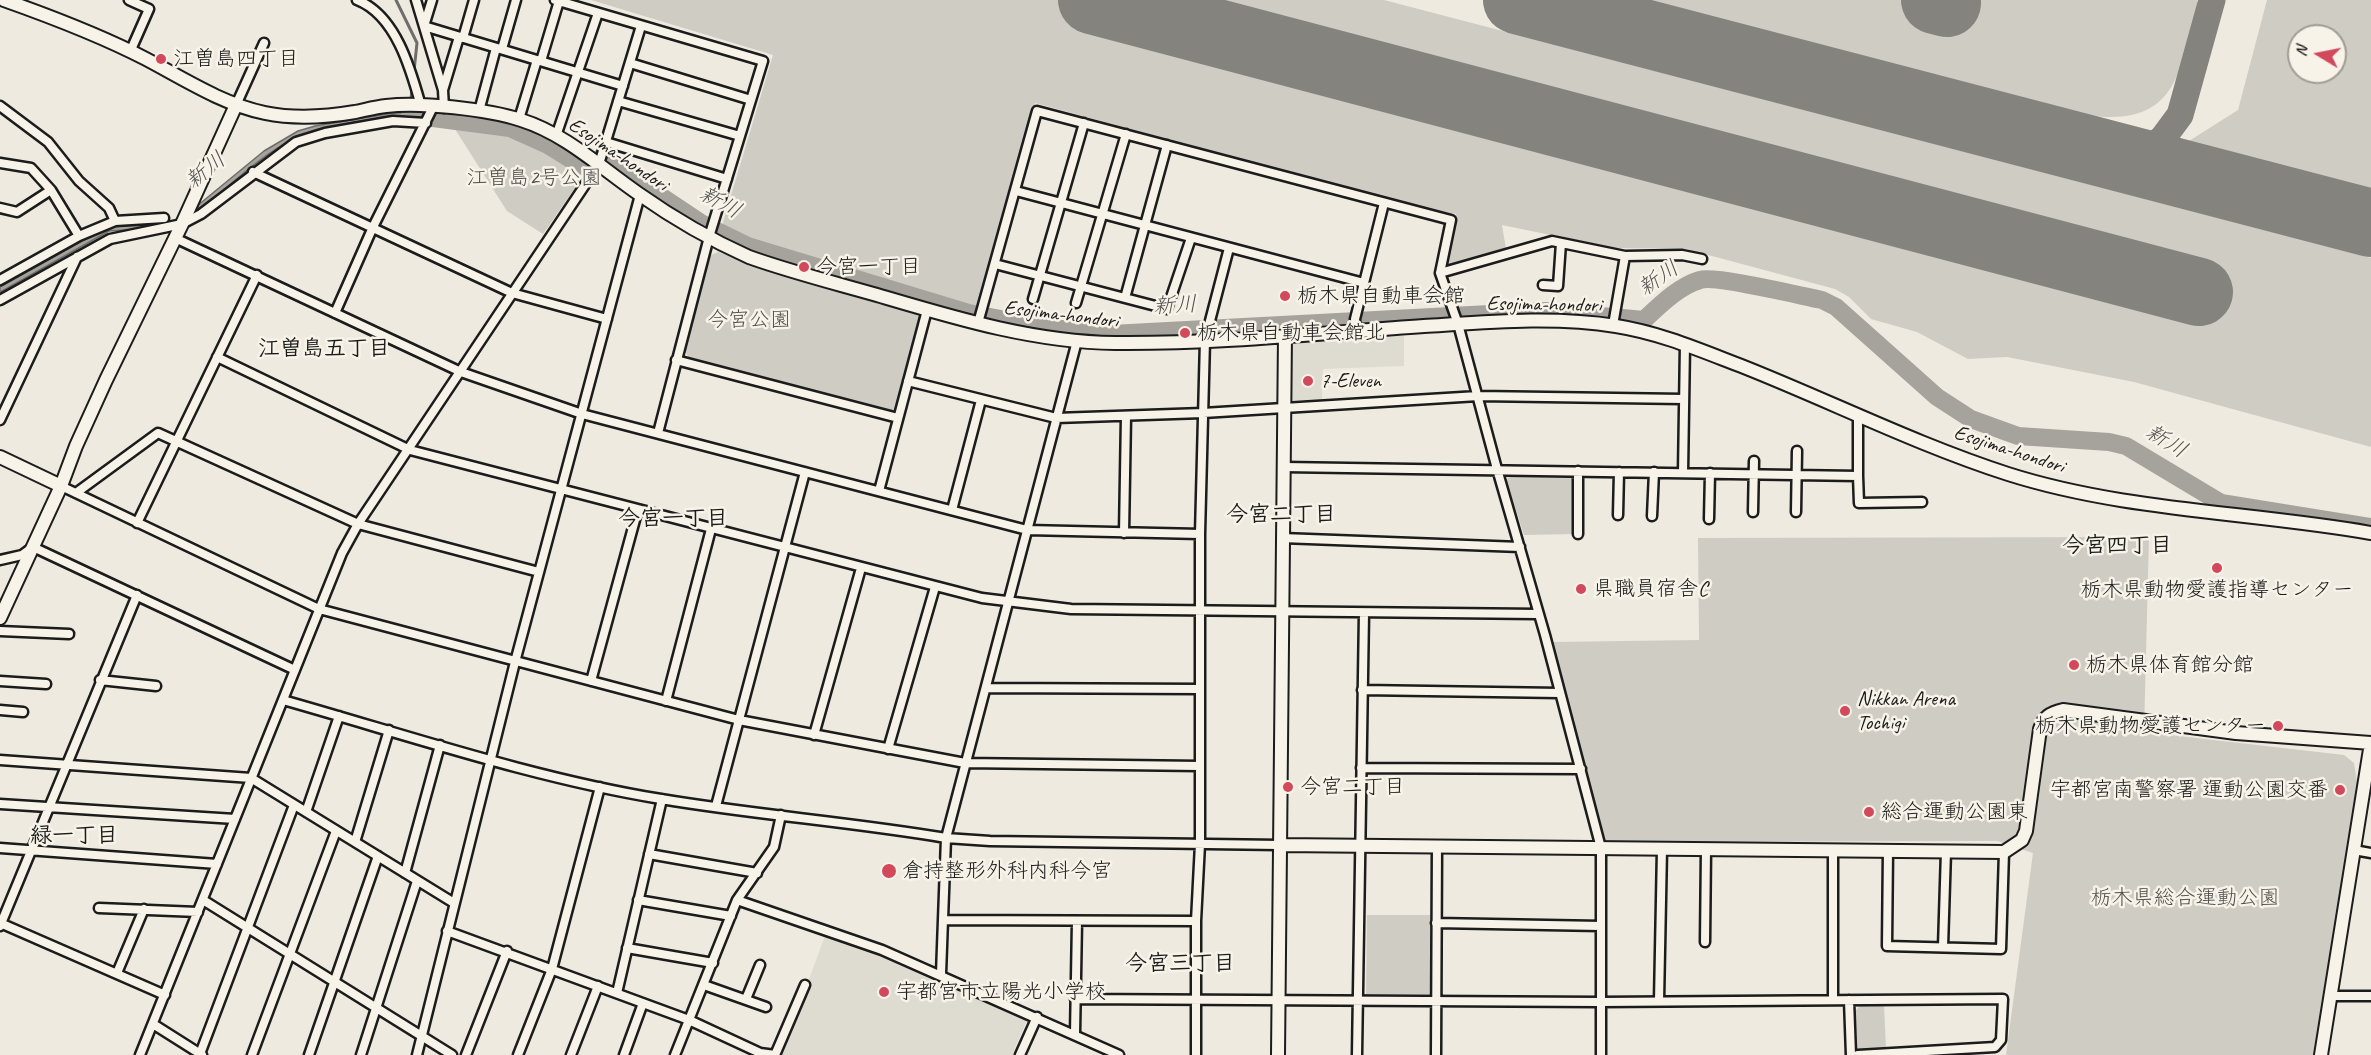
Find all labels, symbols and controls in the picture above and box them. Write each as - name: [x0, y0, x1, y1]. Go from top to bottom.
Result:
- north arrow: [2287, 24, 2347, 84]
- text: N: [2291, 45, 2312, 58]
- place label: 江曽島四丁目: [173, 46, 299, 72]
- marker: 江曽島四丁目: [154, 52, 168, 66]
- street label: Esojima-hondori: [563, 112, 673, 198]
- water label: 新川: [181, 147, 231, 195]
- park label: 江曽島2号公園: [466, 165, 602, 191]
- water label: 新川: [694, 181, 746, 225]
- place label: 今宮一丁目: [816, 254, 921, 280]
- water label: 新川: [1633, 256, 1685, 302]
- marker: 今宮一丁目: [797, 260, 811, 274]
- place label: 栃木県自動車会館: [1297, 283, 1465, 309]
- marker: 栃木県自動車会館: [1278, 289, 1292, 303]
- street label: Esojima-hondori: [1486, 291, 1602, 319]
- water label: 新川: [1152, 292, 1198, 320]
- street label: Esojima-hondori: [1002, 295, 1120, 335]
- park label: 今宮公園: [707, 307, 791, 333]
- place label: 栃木県自動車会館北: [1197, 320, 1386, 346]
- marker: 栃木県自動車会館北: [1178, 326, 1192, 340]
- district label: 江曽島五丁目: [258, 336, 390, 362]
- place label: 7-Eleven: [1320, 368, 1381, 394]
- marker: 7-Eleven: [1301, 374, 1315, 388]
- water label: 新川: [2140, 419, 2192, 465]
- street label: Esojima-hondori: [1950, 420, 2068, 480]
- district label: 今宮二丁目: [1226, 502, 1336, 528]
- district label: 今宮一丁目: [618, 506, 728, 532]
- district label: 今宮四丁目: [2062, 533, 2172, 559]
- marker: 栃木県動物愛護指導センター: [2210, 561, 2224, 575]
- place label: 県職員宿舎C: [1593, 576, 1708, 602]
- place label: 栃木県動物愛護指導センター: [2081, 577, 2353, 603]
- marker: 県職員宿舎C: [1574, 582, 1588, 596]
- place label: 栃木県体育館分館: [2086, 652, 2254, 678]
- marker: 栃木県体育館分館: [2067, 658, 2081, 672]
- place label: Nikkan Arena Tochigi: [1857, 686, 1955, 736]
- marker: Nikkan Arena Tochigi: [1838, 704, 1852, 718]
- place label: 栃木県動物愛護センター: [2035, 713, 2266, 739]
- marker: 栃木県動物愛護センター: [2271, 719, 2285, 733]
- place label: 今宮二丁目: [1300, 774, 1405, 800]
- place label: 宇都宮南警察署 運動公園交番: [2050, 777, 2328, 803]
- marker: 今宮二丁目: [1281, 780, 1295, 794]
- marker: 宇都宮南警察署 運動公園交番: [2333, 783, 2347, 797]
- place label: 総合運動公園東: [1881, 799, 2028, 825]
- marker: 総合運動公園東: [1862, 805, 1876, 819]
- district label: 緑一丁目: [30, 823, 118, 849]
- place label: 倉持整形外科内科今宮: [902, 858, 1112, 884]
- marker: 倉持整形外科内科今宮: [880, 862, 898, 880]
- park label: 栃木県総合運動公園: [2091, 885, 2279, 911]
- district label: 今宮三丁目: [1125, 951, 1235, 977]
- place label: 宇都宮市立陽光小学校: [896, 979, 1106, 1005]
- marker: 宇都宮市立陽光小学校: [877, 985, 891, 999]

